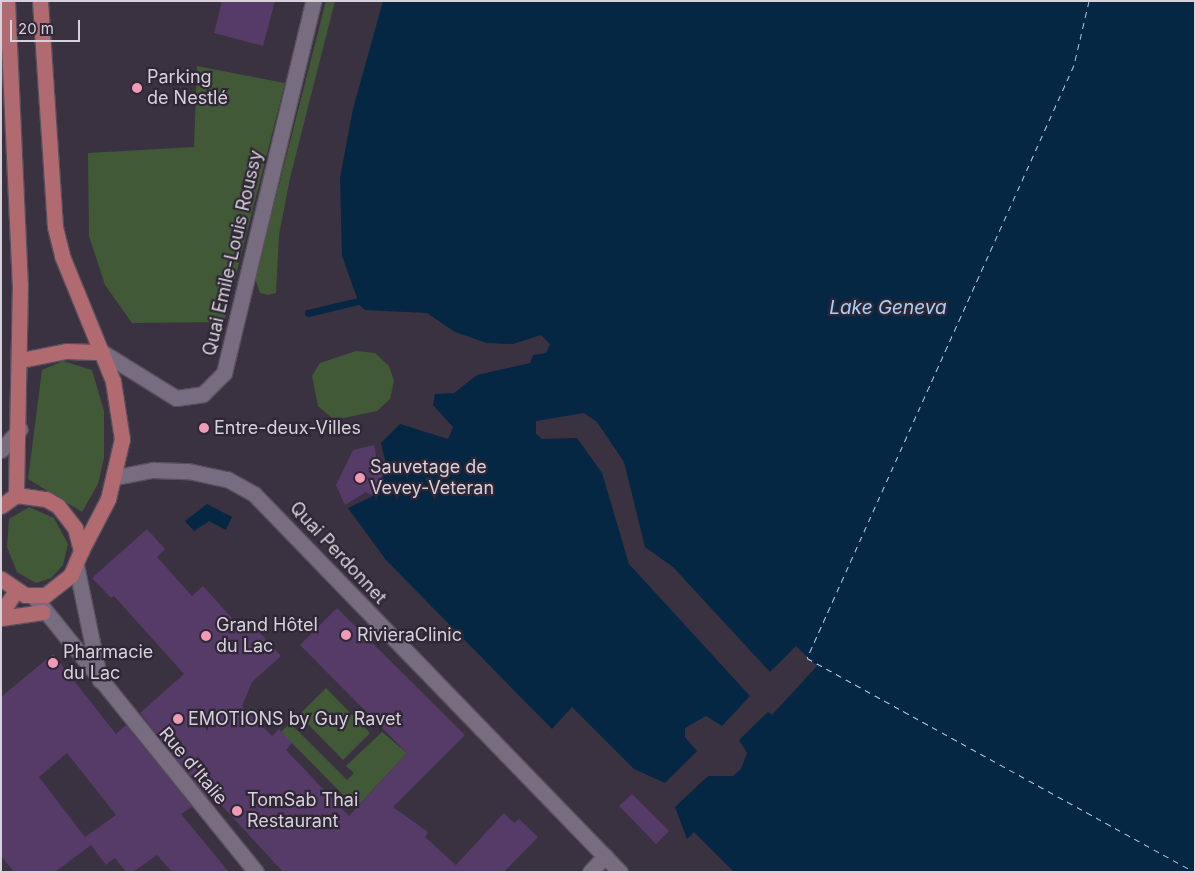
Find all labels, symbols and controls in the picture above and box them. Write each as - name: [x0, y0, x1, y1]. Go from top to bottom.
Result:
- scale bar: [12, 10, 82, 42]
- text: 20 m: [18, 19, 54, 38]
- place label: Parking de Nestlé: [147, 67, 228, 110]
- marker: Parking de Nestlé: [131, 82, 143, 94]
- street label: Quai Emile-Louis Roussy: [199, 148, 267, 358]
- water label: Lake Geneva: [829, 297, 947, 319]
- place label: Entre-deux-Villes: [214, 417, 361, 439]
- marker: Entre-deux-Villes: [198, 422, 210, 434]
- place label: Sauvetage de Vevey-Veteran: [370, 457, 494, 499]
- marker: Sauvetage de Vevey-Veteran: [354, 472, 366, 484]
- street label: Quai Perdonnet: [285, 497, 391, 609]
- place label: Grand Hôtel du Lac: [216, 615, 318, 658]
- place label: RivieraClinic: [357, 624, 462, 646]
- marker: RivieraClinic: [339, 628, 353, 642]
- marker: Grand Hôtel du Lac: [200, 630, 212, 642]
- place label: Pharmacie du Lac: [63, 642, 153, 684]
- marker: Pharmacie du Lac: [47, 657, 59, 669]
- place label: EMOTIONS by Guy Ravet: [188, 708, 401, 730]
- marker: EMOTIONS by Guy Ravet: [172, 713, 184, 725]
- street label: Rue d'Italie: [154, 723, 232, 809]
- place label: TomSab Thai Restaurant: [247, 790, 358, 832]
- marker: TomSab Thai Restaurant: [231, 805, 243, 817]

